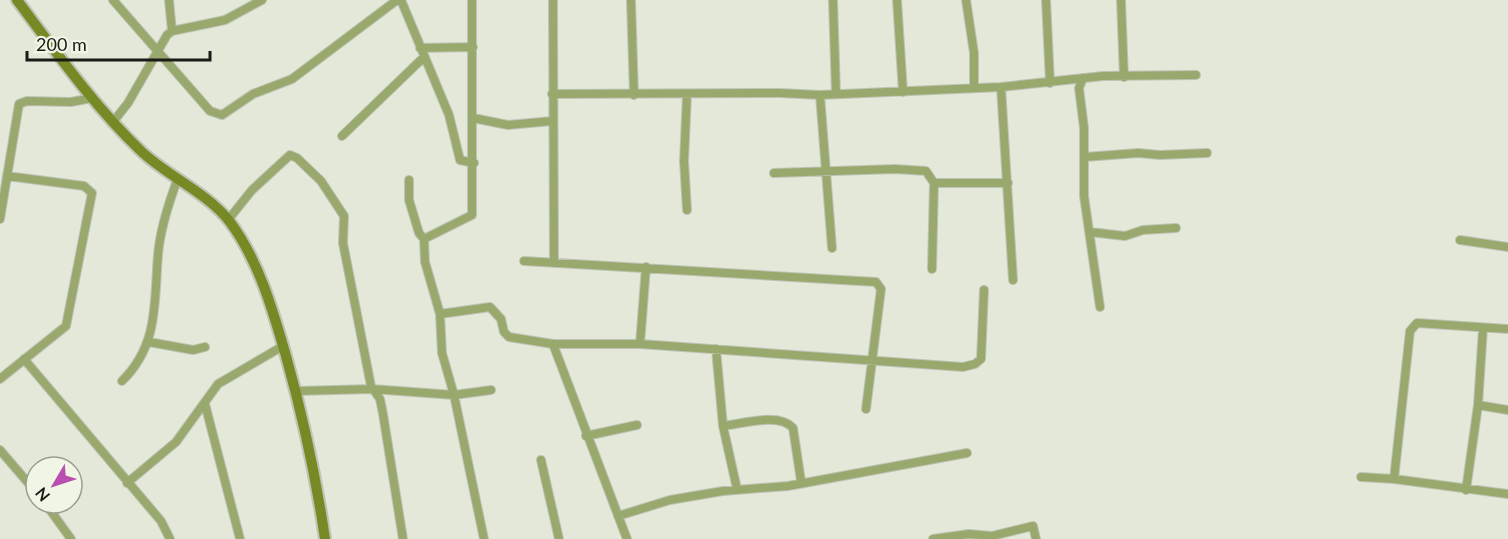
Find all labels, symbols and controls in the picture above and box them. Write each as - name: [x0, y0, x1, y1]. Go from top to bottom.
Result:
- scale bar: [27, 24, 210, 62]
- text: 200 m: [36, 33, 87, 55]
- north arrow: [24, 455, 84, 515]
- text: N: [31, 484, 53, 506]

